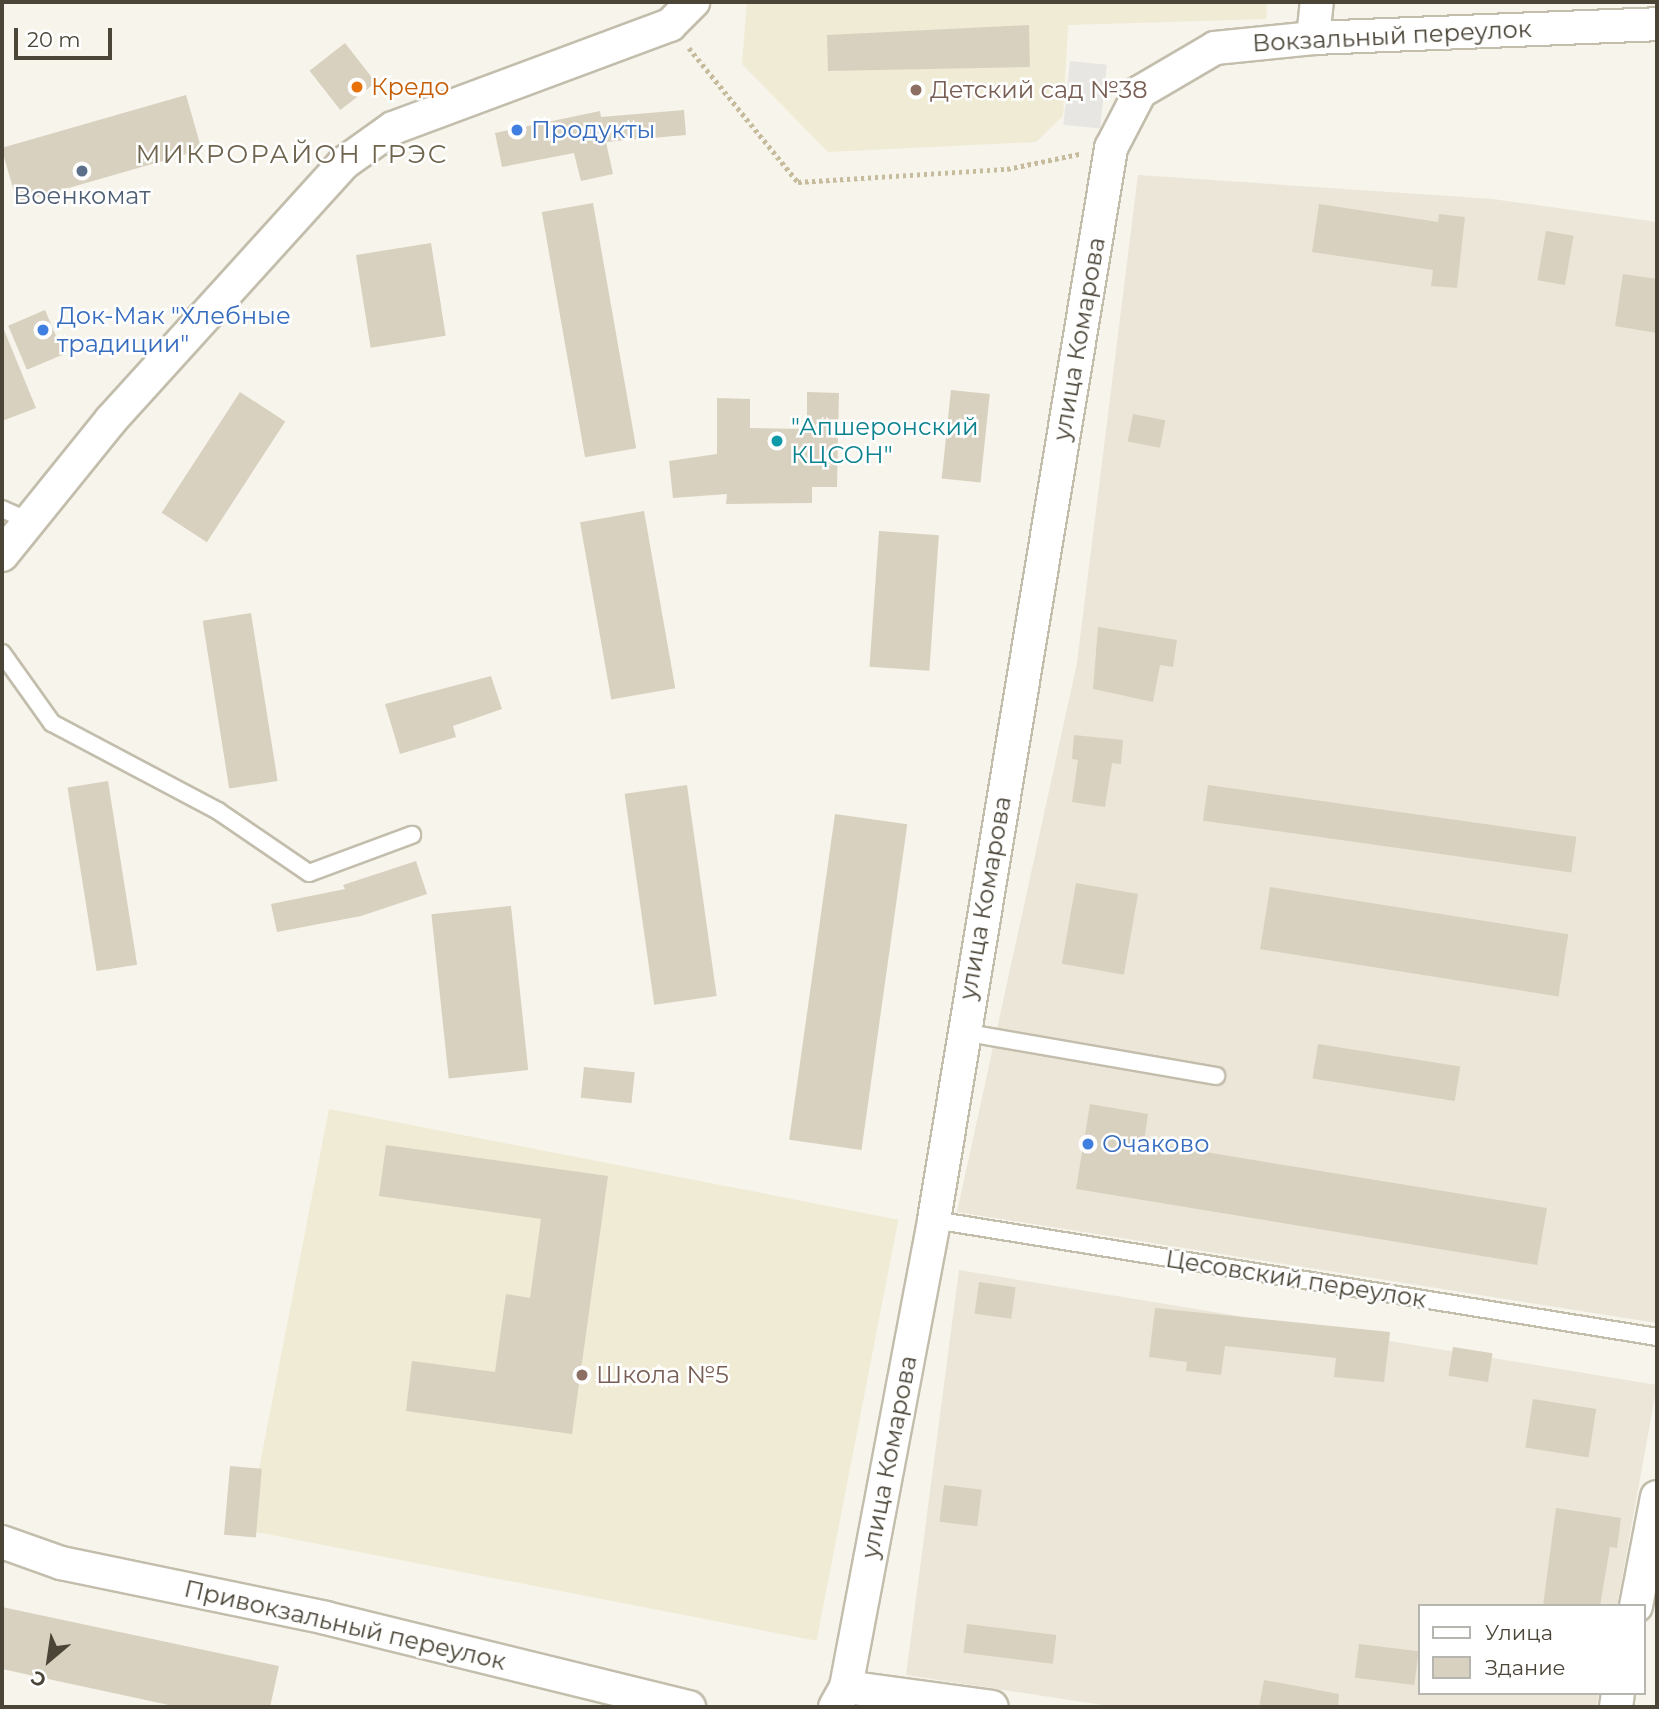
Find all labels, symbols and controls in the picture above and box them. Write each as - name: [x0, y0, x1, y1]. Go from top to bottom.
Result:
- scale bar: [18, 14, 116, 58]
- street label: Вокзальный переулок: [1252, 14, 1532, 58]
- text: 20 m: [27, 27, 81, 52]
- place label: Кредо: [371, 73, 450, 101]
- place label: Детский сад №38: [930, 76, 1148, 104]
- marker: Кредо: [349, 79, 365, 95]
- marker: Детский сад №38: [908, 82, 924, 98]
- place label: Продукты: [531, 116, 655, 144]
- marker: Продукты: [509, 122, 525, 138]
- district label: МИКРОРАЙОН ГРЭС: [137, 139, 447, 171]
- marker: Военкомат: [74, 163, 90, 179]
- place label: Военкомат: [13, 182, 151, 210]
- street label: улица Комарова: [1047, 235, 1111, 443]
- place label: Док-Мак "Хлебные традиции": [57, 302, 291, 358]
- marker: Док-Мак "Хлебные традиции": [35, 322, 51, 338]
- place label: "Апшеронский КЦСОН": [791, 413, 978, 469]
- marker: "Апшеронский КЦСОН": [769, 433, 785, 449]
- street label: улица Комарова: [953, 794, 1017, 1002]
- place label: Очаково: [1102, 1130, 1209, 1158]
- marker: Очаково: [1080, 1136, 1096, 1152]
- street label: Цесовский переулок: [1164, 1244, 1428, 1314]
- street label: улица Комарова: [855, 1353, 923, 1561]
- place label: Школа №5: [596, 1361, 729, 1389]
- marker: Школа №5: [574, 1367, 590, 1383]
- street label: Привокзальный переулок: [181, 1574, 509, 1676]
- legend: [1418, 1604, 1645, 1695]
- text: Улица: [1485, 1620, 1553, 1645]
- north arrow: [14, 1625, 84, 1695]
- text: Здание: [1485, 1655, 1566, 1680]
- text: С: [27, 1665, 50, 1692]

